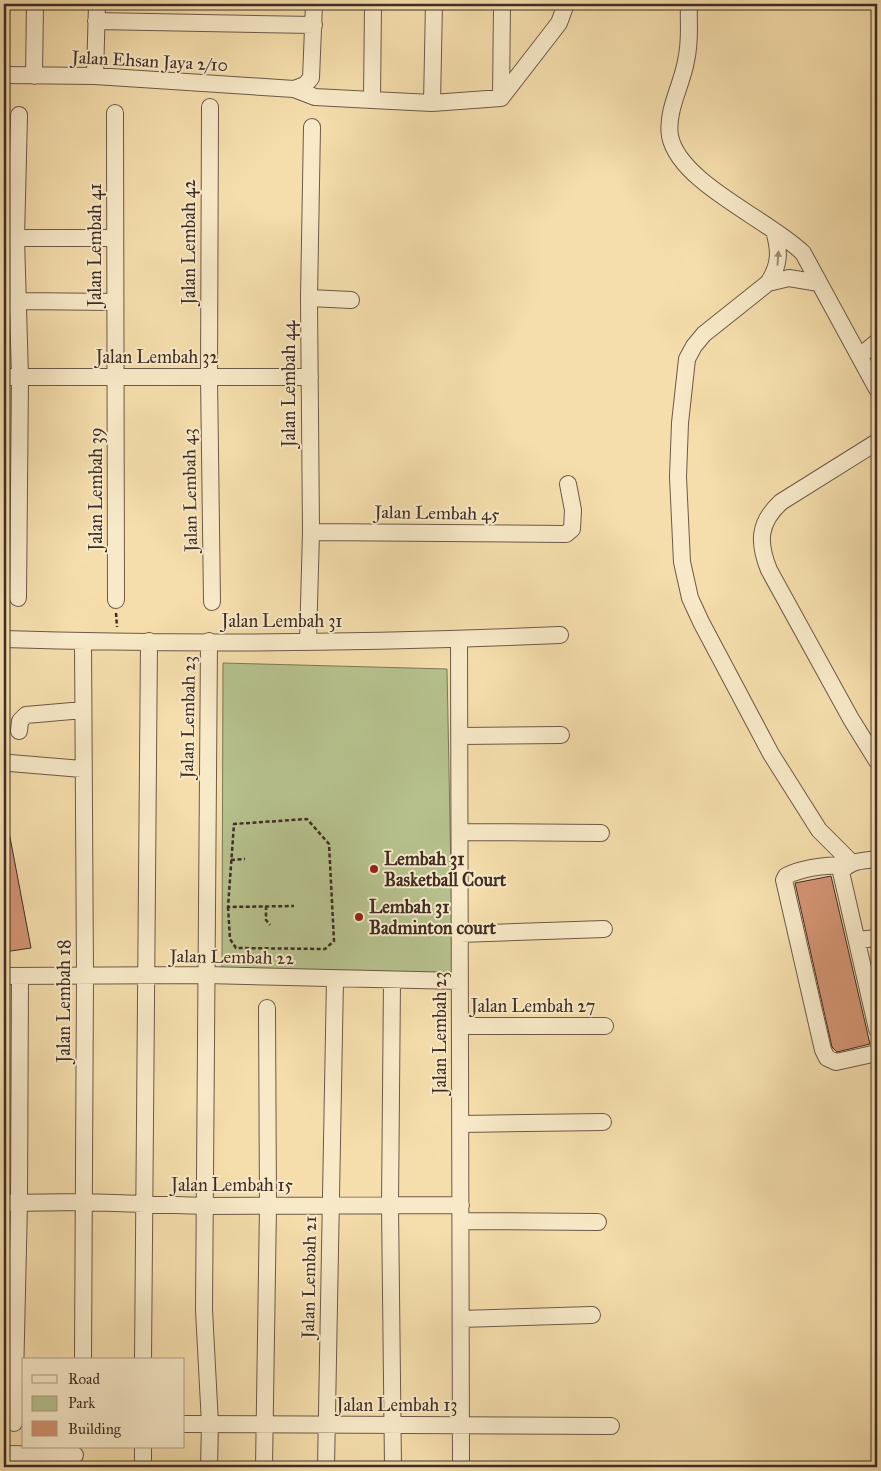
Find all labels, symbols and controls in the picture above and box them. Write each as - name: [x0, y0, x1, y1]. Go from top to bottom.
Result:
- street label: Jalan Ehsan Jaya 2/10: [69, 46, 229, 77]
- street label: Jalan Lembah 42: [178, 179, 201, 307]
- street label: Jalan Lembah 41: [84, 183, 107, 309]
- one-way arrow: [775, 250, 783, 266]
- street label: Jalan Lembah 44: [278, 320, 301, 449]
- street label: Jalan Lembah 32: [94, 346, 218, 369]
- street label: Jalan Lembah 39: [85, 427, 108, 553]
- street label: Jalan Lembah 43: [178, 428, 203, 554]
- street label: Jalan Lembah 45: [372, 501, 500, 526]
- street label: Jalan Lembah 31: [220, 610, 342, 633]
- street label: Jalan Lembah 23: [176, 655, 201, 781]
- place label: Lembah 31 Basketball Court: [384, 848, 507, 891]
- marker: Lembah 31 Basketball Court: [368, 863, 380, 875]
- place label: Lembah 31 Badminton court: [369, 896, 497, 939]
- marker: Lembah 31 Badminton court: [353, 911, 365, 923]
- street label: Jalan Lembah 18: [53, 939, 76, 1065]
- street label: Jalan Lembah 22: [168, 945, 294, 970]
- street label: Jalan Lembah 23: [429, 972, 452, 1096]
- street label: Jalan Lembah 27: [469, 995, 595, 1018]
- street label: Jalan Lembah 15: [169, 1174, 294, 1197]
- street label: Jalan Lembah 21: [297, 1216, 322, 1340]
- legend: [22, 1358, 185, 1448]
- text: Road: [68, 1370, 100, 1388]
- text: Park: [68, 1394, 95, 1412]
- street label: Jalan Lembah 13: [335, 1394, 457, 1417]
- text: Building: [68, 1420, 122, 1438]

